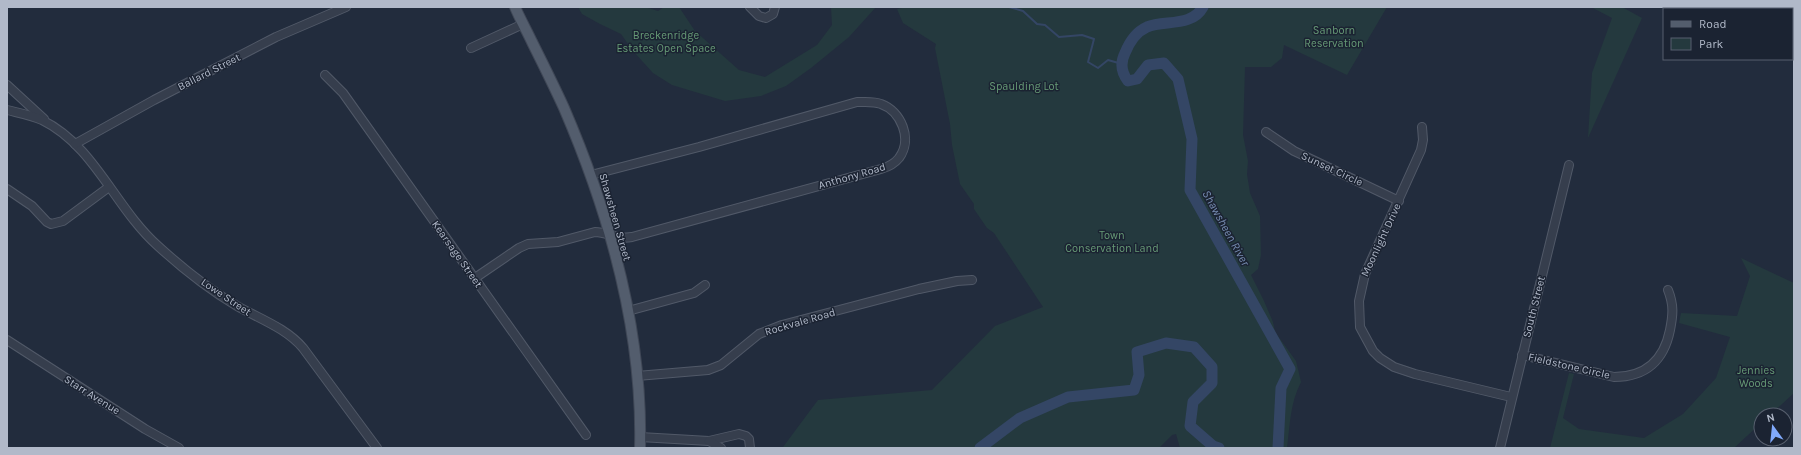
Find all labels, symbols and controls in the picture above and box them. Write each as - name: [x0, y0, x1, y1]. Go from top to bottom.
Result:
- legend: [1663, 8, 1793, 60]
- text: Road: [1699, 17, 1727, 31]
- park label: Sanborn Reservation: [1304, 24, 1364, 50]
- park label: Breckenridge Estates Open Space: [616, 29, 716, 55]
- text: Park: [1699, 37, 1724, 51]
- street label: Ballard Street: [176, 51, 242, 93]
- park label: Spaulding Lot: [989, 80, 1059, 93]
- street label: Sunset Circle: [1299, 149, 1365, 189]
- street label: Anthony Road: [817, 160, 887, 192]
- street label: Shawsheen Street: [596, 172, 634, 262]
- water label: Shawsheen River: [1199, 188, 1253, 269]
- street label: Moonlight Drive: [1358, 201, 1404, 279]
- street label: Kearsage Street: [429, 218, 485, 290]
- park label: Town Conservation Land: [1065, 229, 1159, 255]
- street label: South Street: [1520, 275, 1548, 339]
- street label: Lowe Street: [198, 276, 254, 318]
- street label: Rockvale Road: [763, 306, 837, 338]
- street label: Fieldstone Circle: [1527, 350, 1611, 382]
- park label: Jennies Woods: [1737, 364, 1775, 390]
- street label: Starr Avenue: [62, 373, 123, 418]
- north arrow: [1753, 407, 1793, 447]
- text: N: [1765, 411, 1776, 425]

